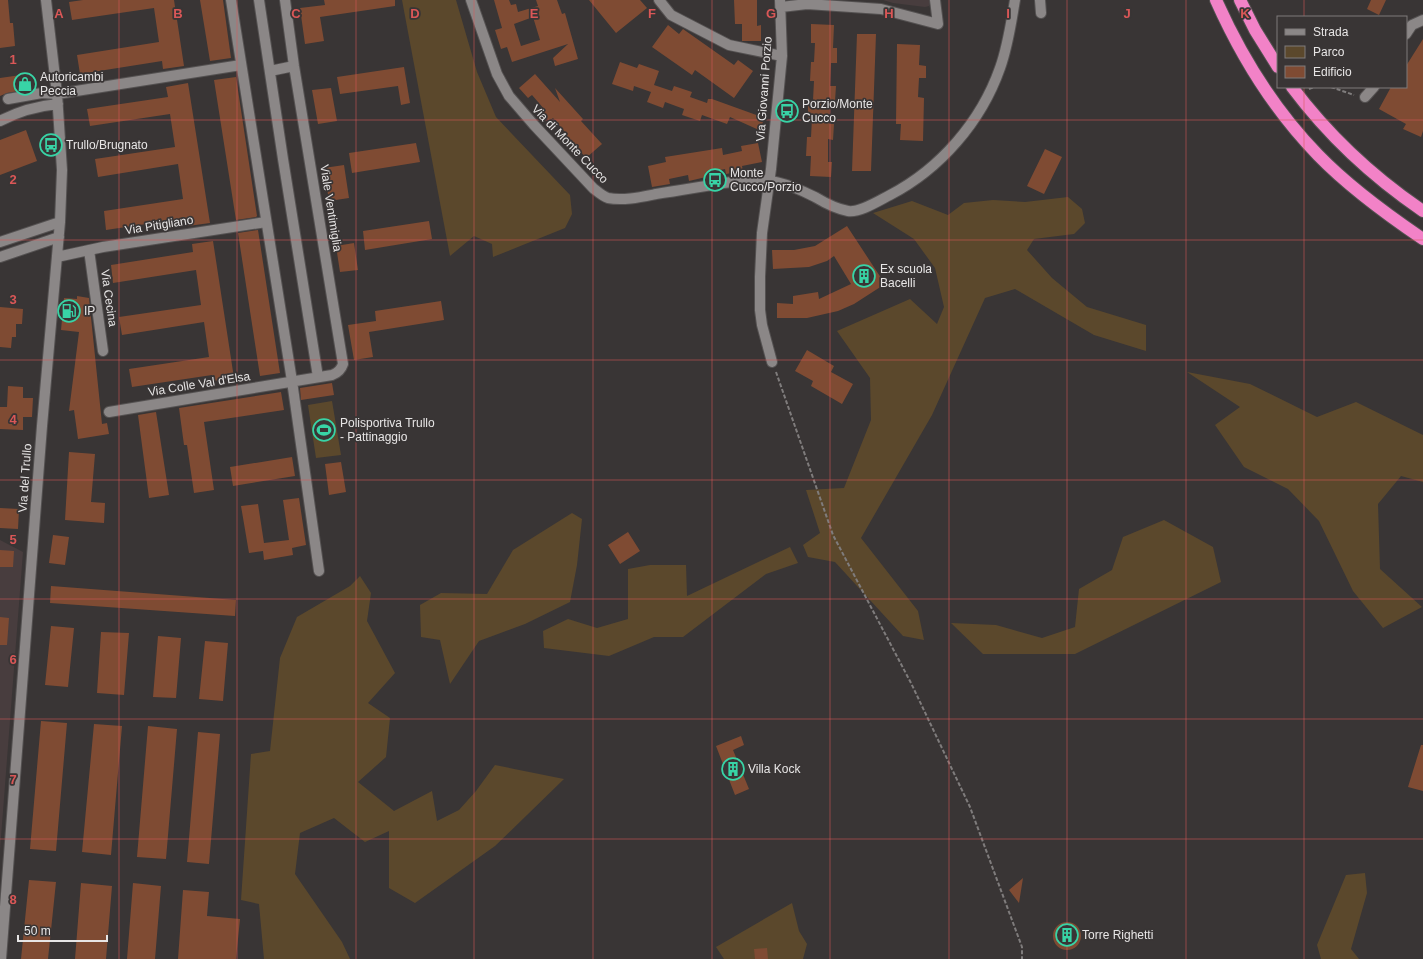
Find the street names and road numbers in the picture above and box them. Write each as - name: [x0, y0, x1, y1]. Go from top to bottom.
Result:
- street label: Via Giovanni Porzio: [753, 36, 775, 142]
- street label: Via di Monte Cucco: [529, 102, 611, 186]
- street label: Viale Ventimiglia: [317, 164, 345, 253]
- street label: Via Pitigliano: [124, 213, 195, 237]
- street label: Via Cecina: [98, 268, 120, 328]
- street label: Via Colle Val d'Elsa: [147, 369, 251, 399]
- street label: Via del Trullo: [16, 443, 34, 513]

